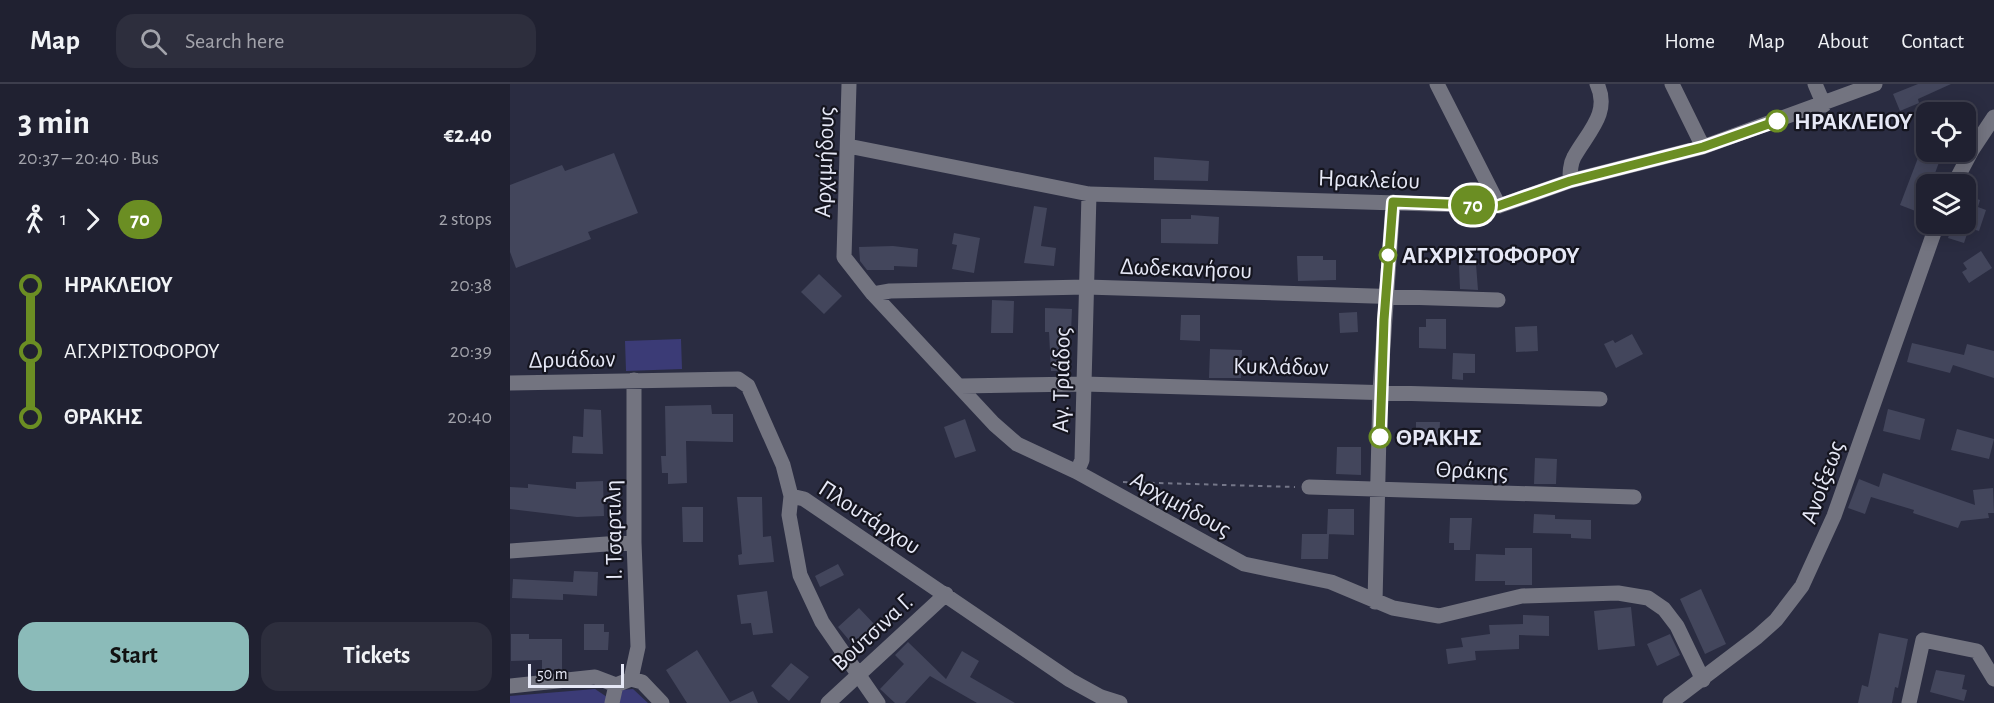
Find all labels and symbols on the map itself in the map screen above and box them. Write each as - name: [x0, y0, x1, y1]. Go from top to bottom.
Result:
- street label: Αρχιμήδους: [811, 106, 839, 218]
- marker: ΗΡΑΚΛΕΙΟΥ: [1766, 110, 1788, 132]
- place label: ΗΡΑΚΛΕΙΟΥ: [1794, 110, 1913, 134]
- street label: Ηρακλείου: [1318, 166, 1420, 194]
- line badge: 70: [1446, 186, 1500, 224]
- place label: ΑΓ.ΧΡΙΣΤΟΦΟΡΟΥ: [1402, 244, 1580, 268]
- marker: ΑΓ.ΧΡΙΣΤΟΦΟΡΟΥ: [1379, 246, 1397, 264]
- street label: Δωδεκανήσου: [1119, 255, 1252, 283]
- street label: Αγ. Τριάδος: [1049, 327, 1075, 433]
- street label: Δρυάδων: [528, 347, 616, 373]
- street label: Κυκλάδων: [1233, 354, 1329, 380]
- marker: ΘΡΑΚΗΣ: [1369, 426, 1391, 448]
- place label: ΘΡΑΚΗΣ: [1396, 426, 1482, 450]
- street label: Ανοίξεως: [1797, 438, 1849, 527]
- street label: Θράκης: [1435, 458, 1509, 484]
- street label: Αρχιμήδους: [1126, 468, 1235, 542]
- street label: Πλουτάρχου: [814, 476, 925, 559]
- street label: Ι. Τσαρτιλη: [601, 480, 627, 580]
- street label: Βούτσινα Γ.: [828, 590, 918, 676]
- scale bar: [528, 661, 624, 688]

